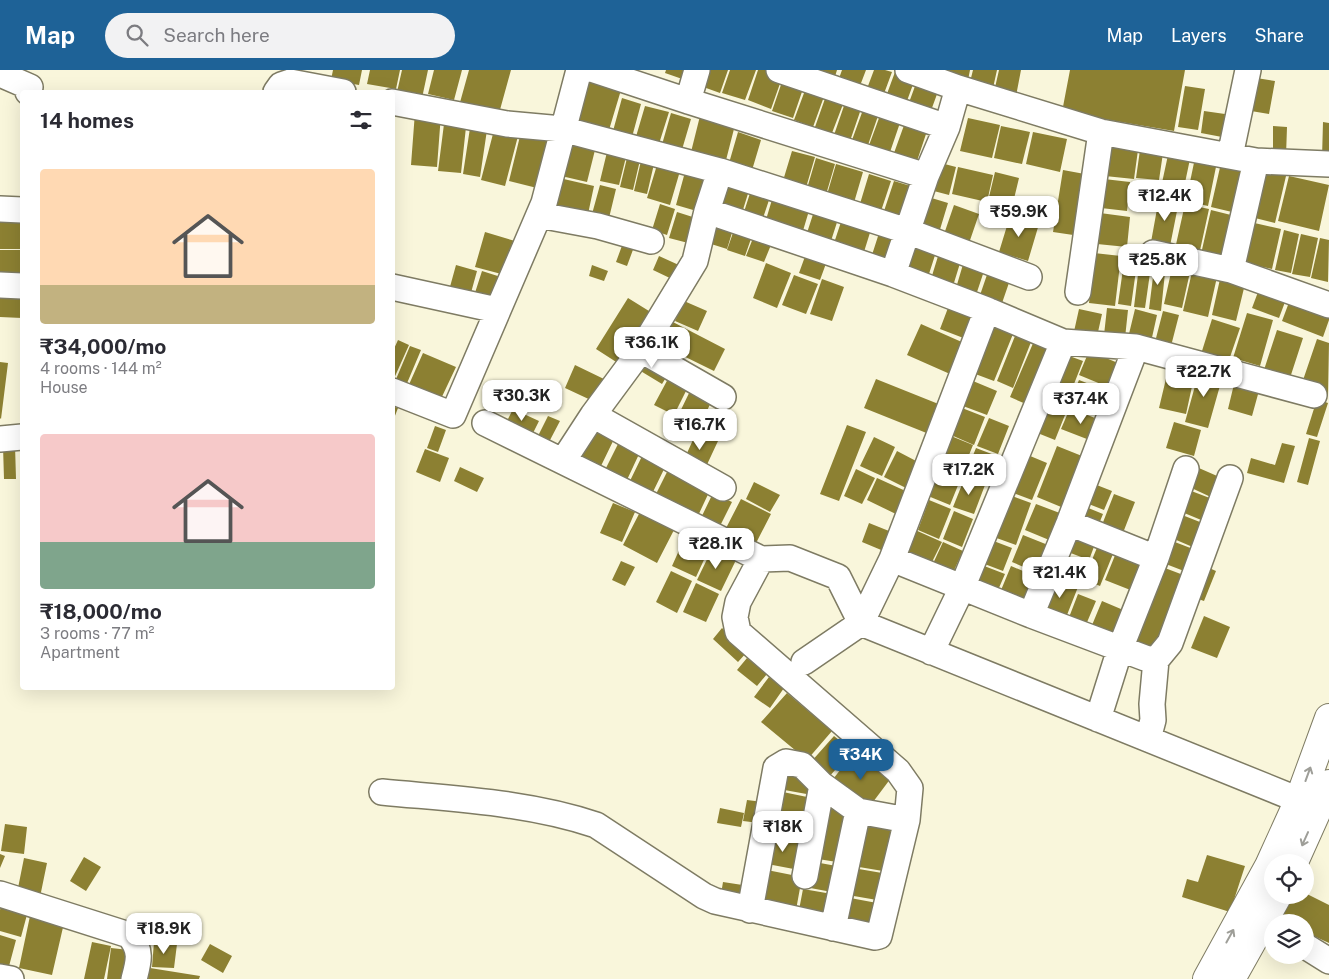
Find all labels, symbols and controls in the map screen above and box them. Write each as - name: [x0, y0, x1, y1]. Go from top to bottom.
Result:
- search box: [105, 13, 455, 58]
- text: Map: [25, 21, 75, 49]
- icon: search: [123, 21, 151, 49]
- text: Search here: [163, 24, 270, 46]
- text: Map: [1107, 25, 1143, 46]
- text: Layers: [1171, 25, 1227, 46]
- text: Share: [1255, 25, 1304, 46]
- icon: filters: [347, 106, 375, 134]
- text: 14 homes: [40, 108, 134, 133]
- pin: ₹12.4K: [1124, 180, 1206, 222]
- text: ₹12.4K: [1138, 186, 1192, 205]
- pin: ₹59.9K: [978, 196, 1060, 238]
- icon: home: [163, 201, 253, 291]
- text: ₹59.9K: [990, 202, 1048, 221]
- pin: ₹25.8K: [1117, 244, 1199, 286]
- text: ₹25.8K: [1129, 250, 1187, 269]
- pin: ₹36.1K: [611, 326, 693, 369]
- text: ₹36.1K: [625, 333, 679, 352]
- text: ₹34,000/mo: [40, 334, 166, 359]
- pin: ₹22.7K: [1163, 356, 1245, 398]
- text: 4 rooms · 144 m²: [40, 359, 162, 378]
- text: ₹22.7K: [1176, 362, 1232, 381]
- text: House: [40, 378, 88, 397]
- pin: ₹30.3K: [481, 380, 563, 422]
- pin: ₹37.4K: [1040, 382, 1122, 425]
- text: ₹30.3K: [493, 386, 551, 405]
- text: ₹37.4K: [1053, 389, 1109, 408]
- pin: ₹16.7K: [659, 408, 741, 451]
- text: ₹16.7K: [674, 415, 726, 434]
- pin: ₹17.2K: [928, 454, 1010, 496]
- text: ₹17.2K: [943, 460, 995, 479]
- icon: home: [163, 466, 253, 556]
- pin: ₹28.1K: [675, 528, 757, 570]
- text: ₹28.1K: [689, 534, 743, 553]
- pin: ₹21.4K: [1019, 556, 1101, 599]
- text: ₹21.4K: [1033, 563, 1087, 582]
- text: ₹18,000/mo: [40, 599, 162, 624]
- text: 3 rooms · 77 m²: [40, 624, 154, 643]
- text: Apartment: [40, 643, 120, 662]
- pin: ₹34K: [831, 738, 891, 781]
- text: ₹34K: [840, 745, 882, 764]
- one-way arrow: [1304, 767, 1313, 783]
- pin: ₹18K: [753, 810, 813, 853]
- text: ₹18K: [763, 817, 803, 836]
- one-way arrow: [1299, 831, 1309, 846]
- map controls: [1264, 854, 1314, 964]
- button: locate: [1264, 854, 1314, 904]
- pin: ₹18.9K: [123, 912, 205, 955]
- button: layers: [1264, 914, 1314, 964]
- text: ₹18.9K: [137, 919, 191, 938]
- one-way arrow: [1226, 930, 1236, 944]

